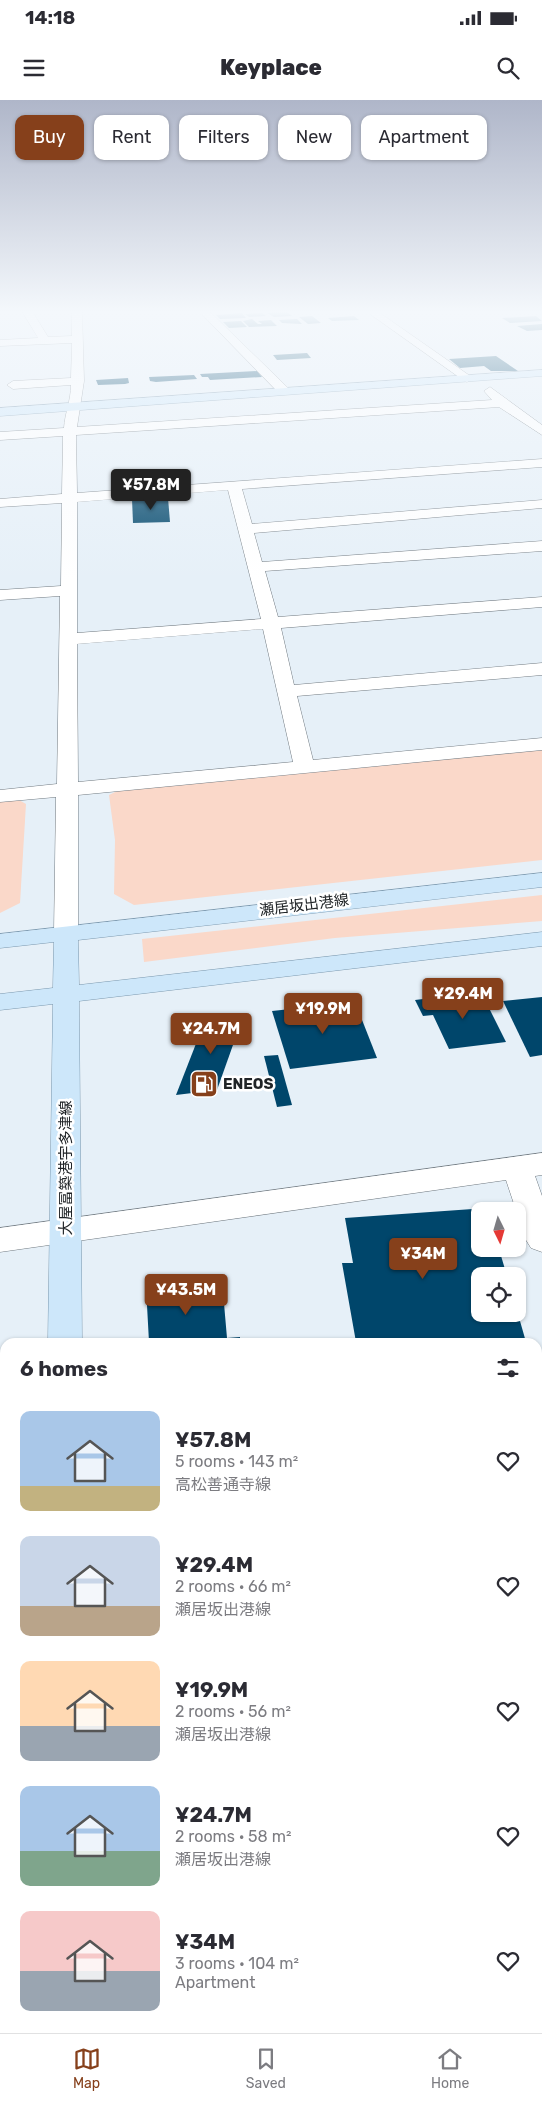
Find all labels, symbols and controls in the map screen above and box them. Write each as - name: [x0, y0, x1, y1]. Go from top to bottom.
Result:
- text: 14:18: [25, 6, 75, 29]
- icon: menu: [20, 54, 48, 82]
- text: Keyplace: [220, 54, 322, 81]
- icon: search: [494, 54, 522, 82]
- chip: Buy: [15, 115, 84, 160]
- chip: Rent: [94, 115, 169, 160]
- chip: Filters: [179, 115, 268, 160]
- chip: New: [278, 115, 351, 160]
- chip: Apartment: [361, 115, 487, 160]
- pin: ¥57.8M: [110, 468, 192, 511]
- text: ¥57.8M: [122, 475, 180, 494]
- street label: 瀬居坂出港線: [258, 891, 350, 919]
- pin: ¥29.4M: [422, 978, 504, 1020]
- text: ¥29.4M: [433, 984, 493, 1003]
- pin: ¥19.9M: [282, 992, 364, 1035]
- text: ¥19.9M: [295, 999, 351, 1018]
- pin: ¥24.7M: [170, 1012, 252, 1055]
- text: ¥24.7M: [182, 1019, 240, 1038]
- fuel station icon: ENEOS: [189, 1069, 219, 1099]
- place label: ENEOS: [223, 1075, 274, 1093]
- street label: 大屋冨築港宇多津線: [57, 1100, 75, 1236]
- north arrow: [471, 1202, 526, 1258]
- map controls: [471, 1202, 526, 1322]
- pin: ¥34M: [393, 1238, 453, 1280]
- text: ¥34M: [400, 1244, 446, 1263]
- button: locate: [471, 1267, 526, 1322]
- pin: ¥43.5M: [145, 1274, 227, 1316]
- text: ¥43.5M: [156, 1280, 216, 1299]
- icon: filters: [494, 1354, 522, 1382]
- text: 6 homes: [20, 1356, 108, 1381]
- text: ¥57.8M: [175, 1427, 251, 1452]
- icon: home: [60, 1431, 120, 1491]
- icon: heart: [494, 1447, 522, 1475]
- text: 5 rooms · 143 m²: [175, 1452, 298, 1471]
- text: 高松善通寺線: [175, 1475, 271, 1494]
- text: ¥29.4M: [175, 1552, 253, 1577]
- icon: home: [60, 1556, 120, 1616]
- icon: heart: [494, 1572, 522, 1600]
- text: 2 rooms · 66 m²: [175, 1577, 291, 1596]
- text: 瀬居坂出港線: [175, 1600, 271, 1619]
- text: ¥19.9M: [175, 1677, 248, 1702]
- icon: home: [60, 1681, 120, 1741]
- icon: heart: [494, 1697, 522, 1725]
- text: 2 rooms · 56 m²: [175, 1702, 291, 1721]
- text: 瀬居坂出港線: [175, 1725, 271, 1744]
- text: ¥24.7M: [175, 1802, 252, 1827]
- icon: home: [60, 1806, 120, 1866]
- icon: heart: [494, 1822, 522, 1850]
- text: 2 rooms · 58 m²: [175, 1827, 291, 1846]
- text: 瀬居坂出港線: [175, 1850, 271, 1869]
- text: ¥34M: [175, 1929, 235, 1954]
- icon: home: [60, 1931, 120, 1991]
- icon: heart: [494, 1947, 522, 1975]
- text: 3 rooms · 104 m²: [175, 1954, 299, 1973]
- text: Apartment: [175, 1973, 255, 1992]
- tab: Map: [73, 2045, 101, 2092]
- tab: Saved: [246, 2045, 286, 2092]
- tab: Home: [431, 2045, 469, 2092]

